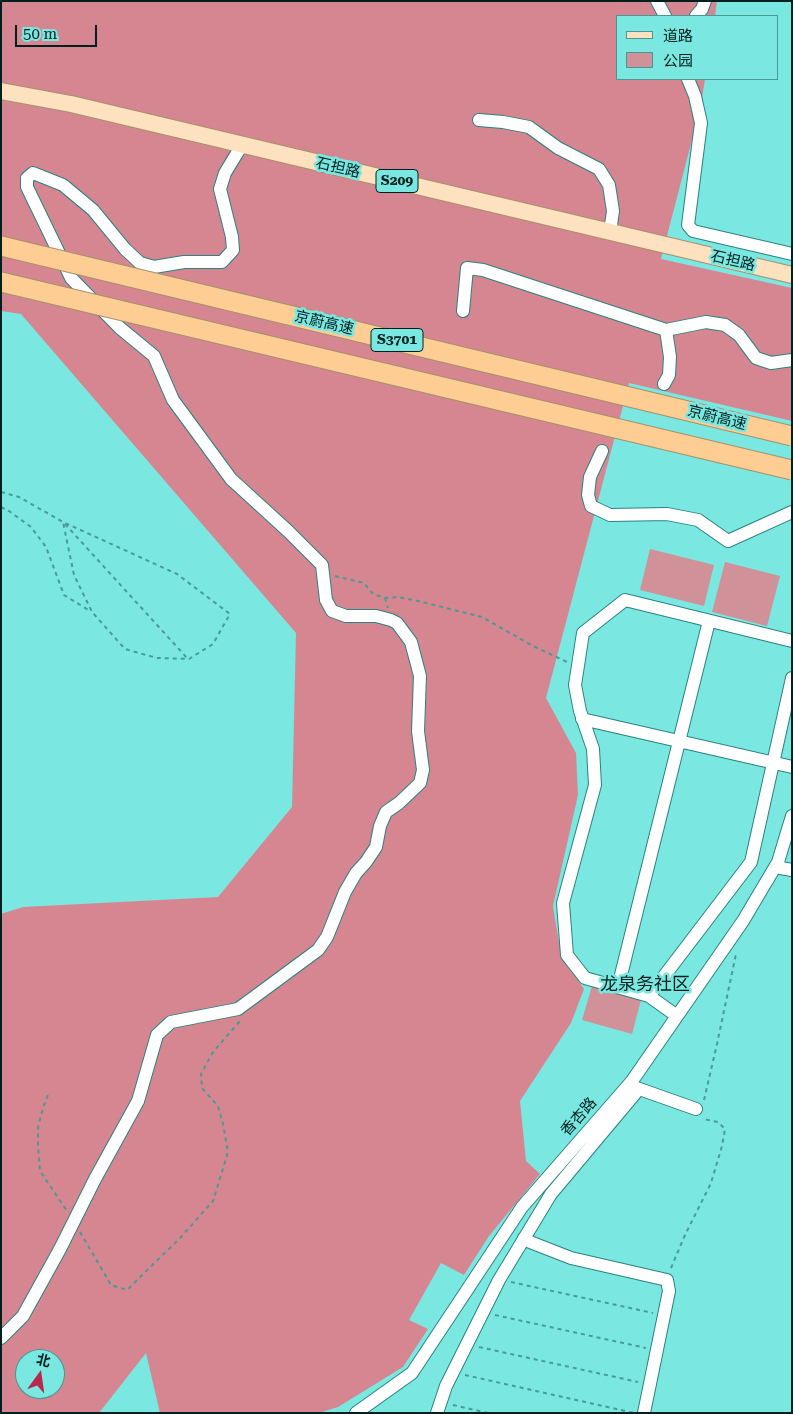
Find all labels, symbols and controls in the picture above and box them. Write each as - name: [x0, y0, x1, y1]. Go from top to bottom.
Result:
- scale bar: [18, 15, 100, 47]
- legend: [616, 15, 778, 80]
- text: 50 m: [23, 25, 57, 43]
- text: 道路: [663, 27, 693, 45]
- text: 公园: [663, 52, 693, 70]
- street label: 石担路: [314, 154, 362, 182]
- road number: S209: [376, 170, 418, 192]
- street label: 石担路: [709, 247, 757, 275]
- street label: 京蔚高速: [293, 307, 355, 339]
- road number: S3701: [371, 328, 423, 352]
- street label: 京蔚高速: [686, 402, 748, 434]
- district label: 龙泉务社区: [600, 974, 690, 996]
- street label: 香杏路: [557, 1094, 601, 1140]
- north arrow: [15, 1349, 65, 1399]
- text: 北: [35, 1351, 52, 1370]

